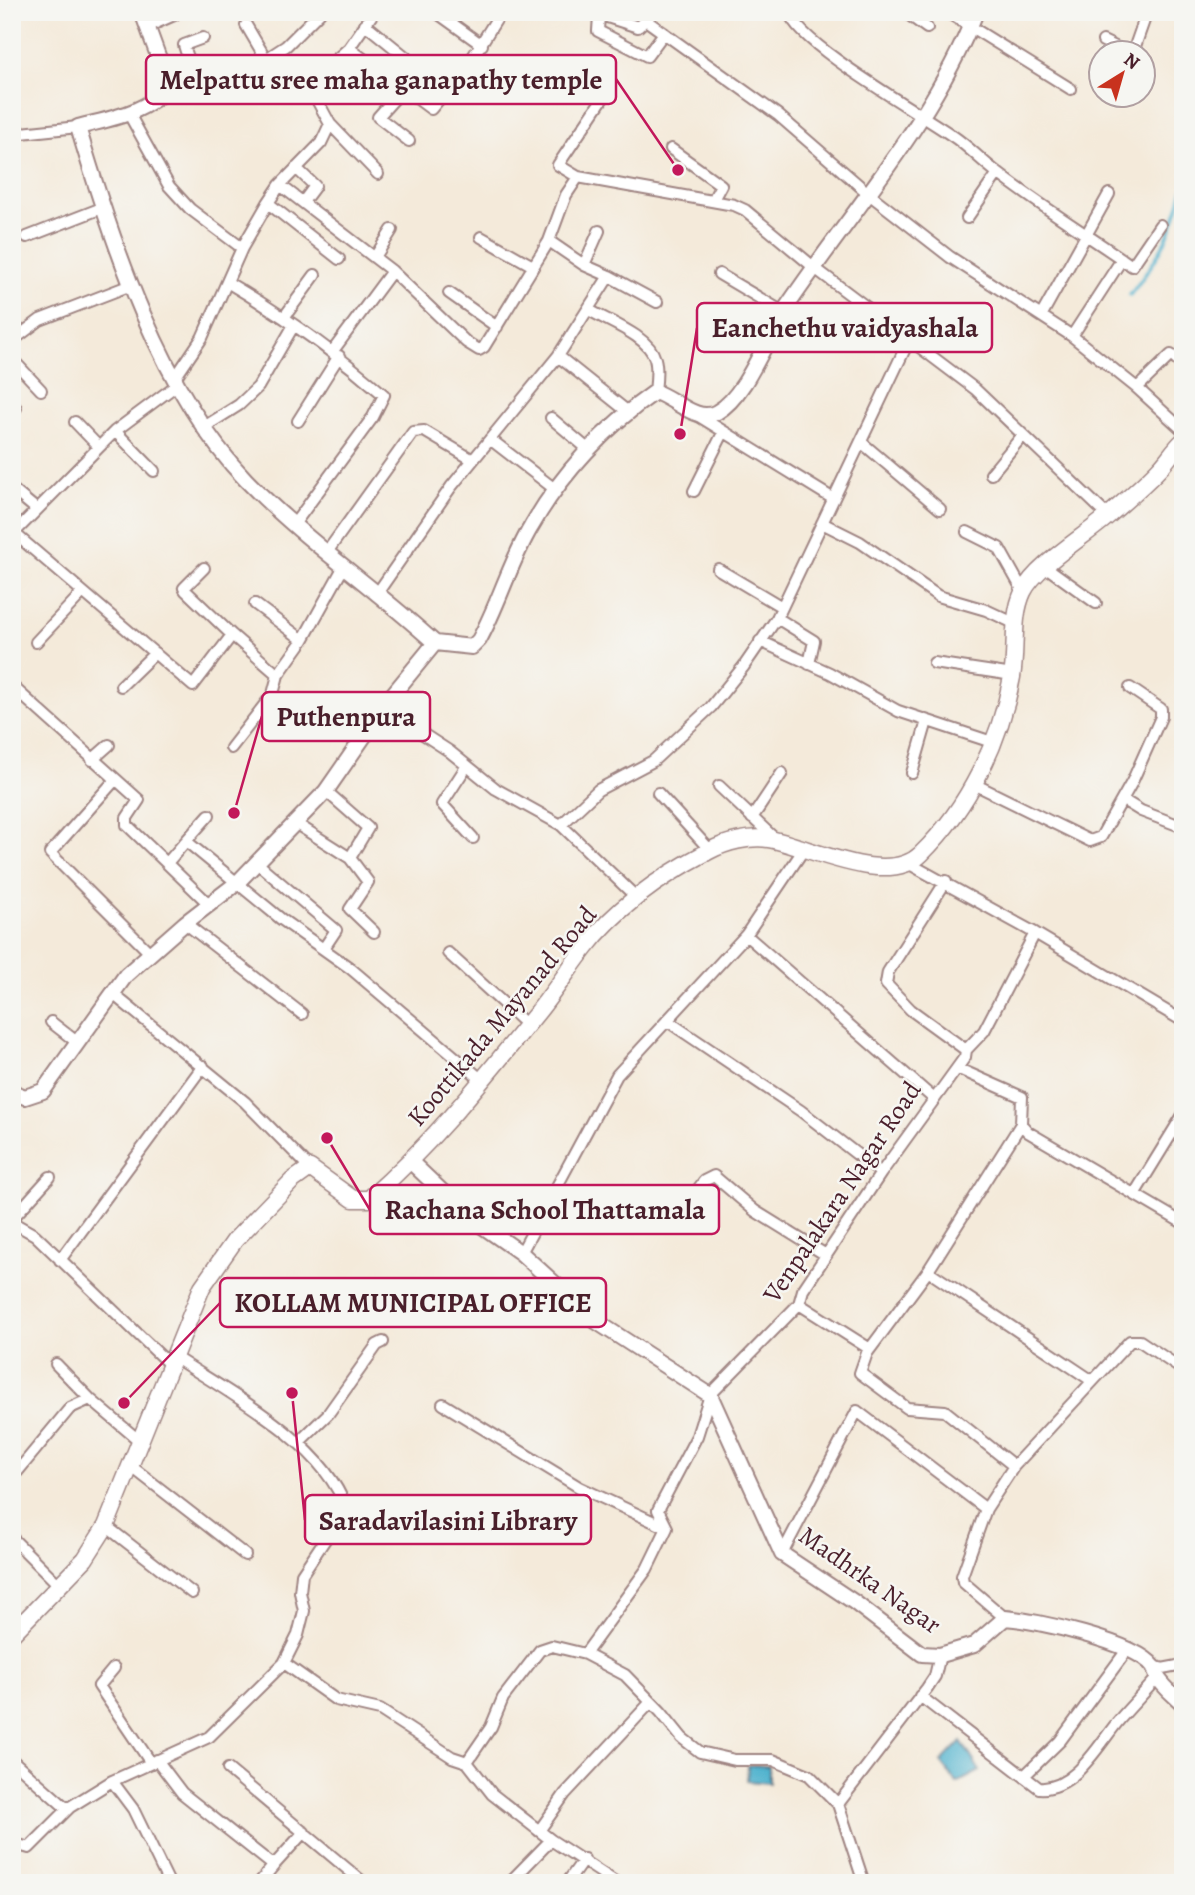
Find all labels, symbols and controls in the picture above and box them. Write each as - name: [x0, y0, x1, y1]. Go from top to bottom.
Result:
- north arrow: [1086, 38, 1156, 108]
- text: N: [1118, 47, 1145, 76]
- callout: Melpattu sree maha ganapathy temple: [146, 55, 616, 104]
- text: Melpattu sree maha ganapathy temple: [160, 61, 602, 99]
- callout: Eanchethu vaidyashala: [697, 303, 992, 352]
- text: Eanchethu vaidyashala: [712, 309, 979, 347]
- callout: Puthenpura: [262, 692, 430, 741]
- text: Puthenpura: [276, 698, 416, 736]
- street label: Koottikada Mayanad Road: [399, 898, 605, 1134]
- street label: Venpalakara Nagar Road: [754, 1074, 929, 1310]
- callout: Rachana School Thattamala: [370, 1185, 719, 1234]
- text: Rachana School Thattamala: [384, 1191, 706, 1229]
- callout: KOLLAM MUNICIPAL OFFICE: [220, 1278, 606, 1327]
- text: KOLLAM MUNICIPAL OFFICE: [234, 1284, 592, 1322]
- callout: Saradavilasini Library: [305, 1495, 591, 1544]
- text: Saradavilasini Library: [319, 1502, 578, 1540]
- street label: Madhrka Nagar: [792, 1518, 948, 1642]

